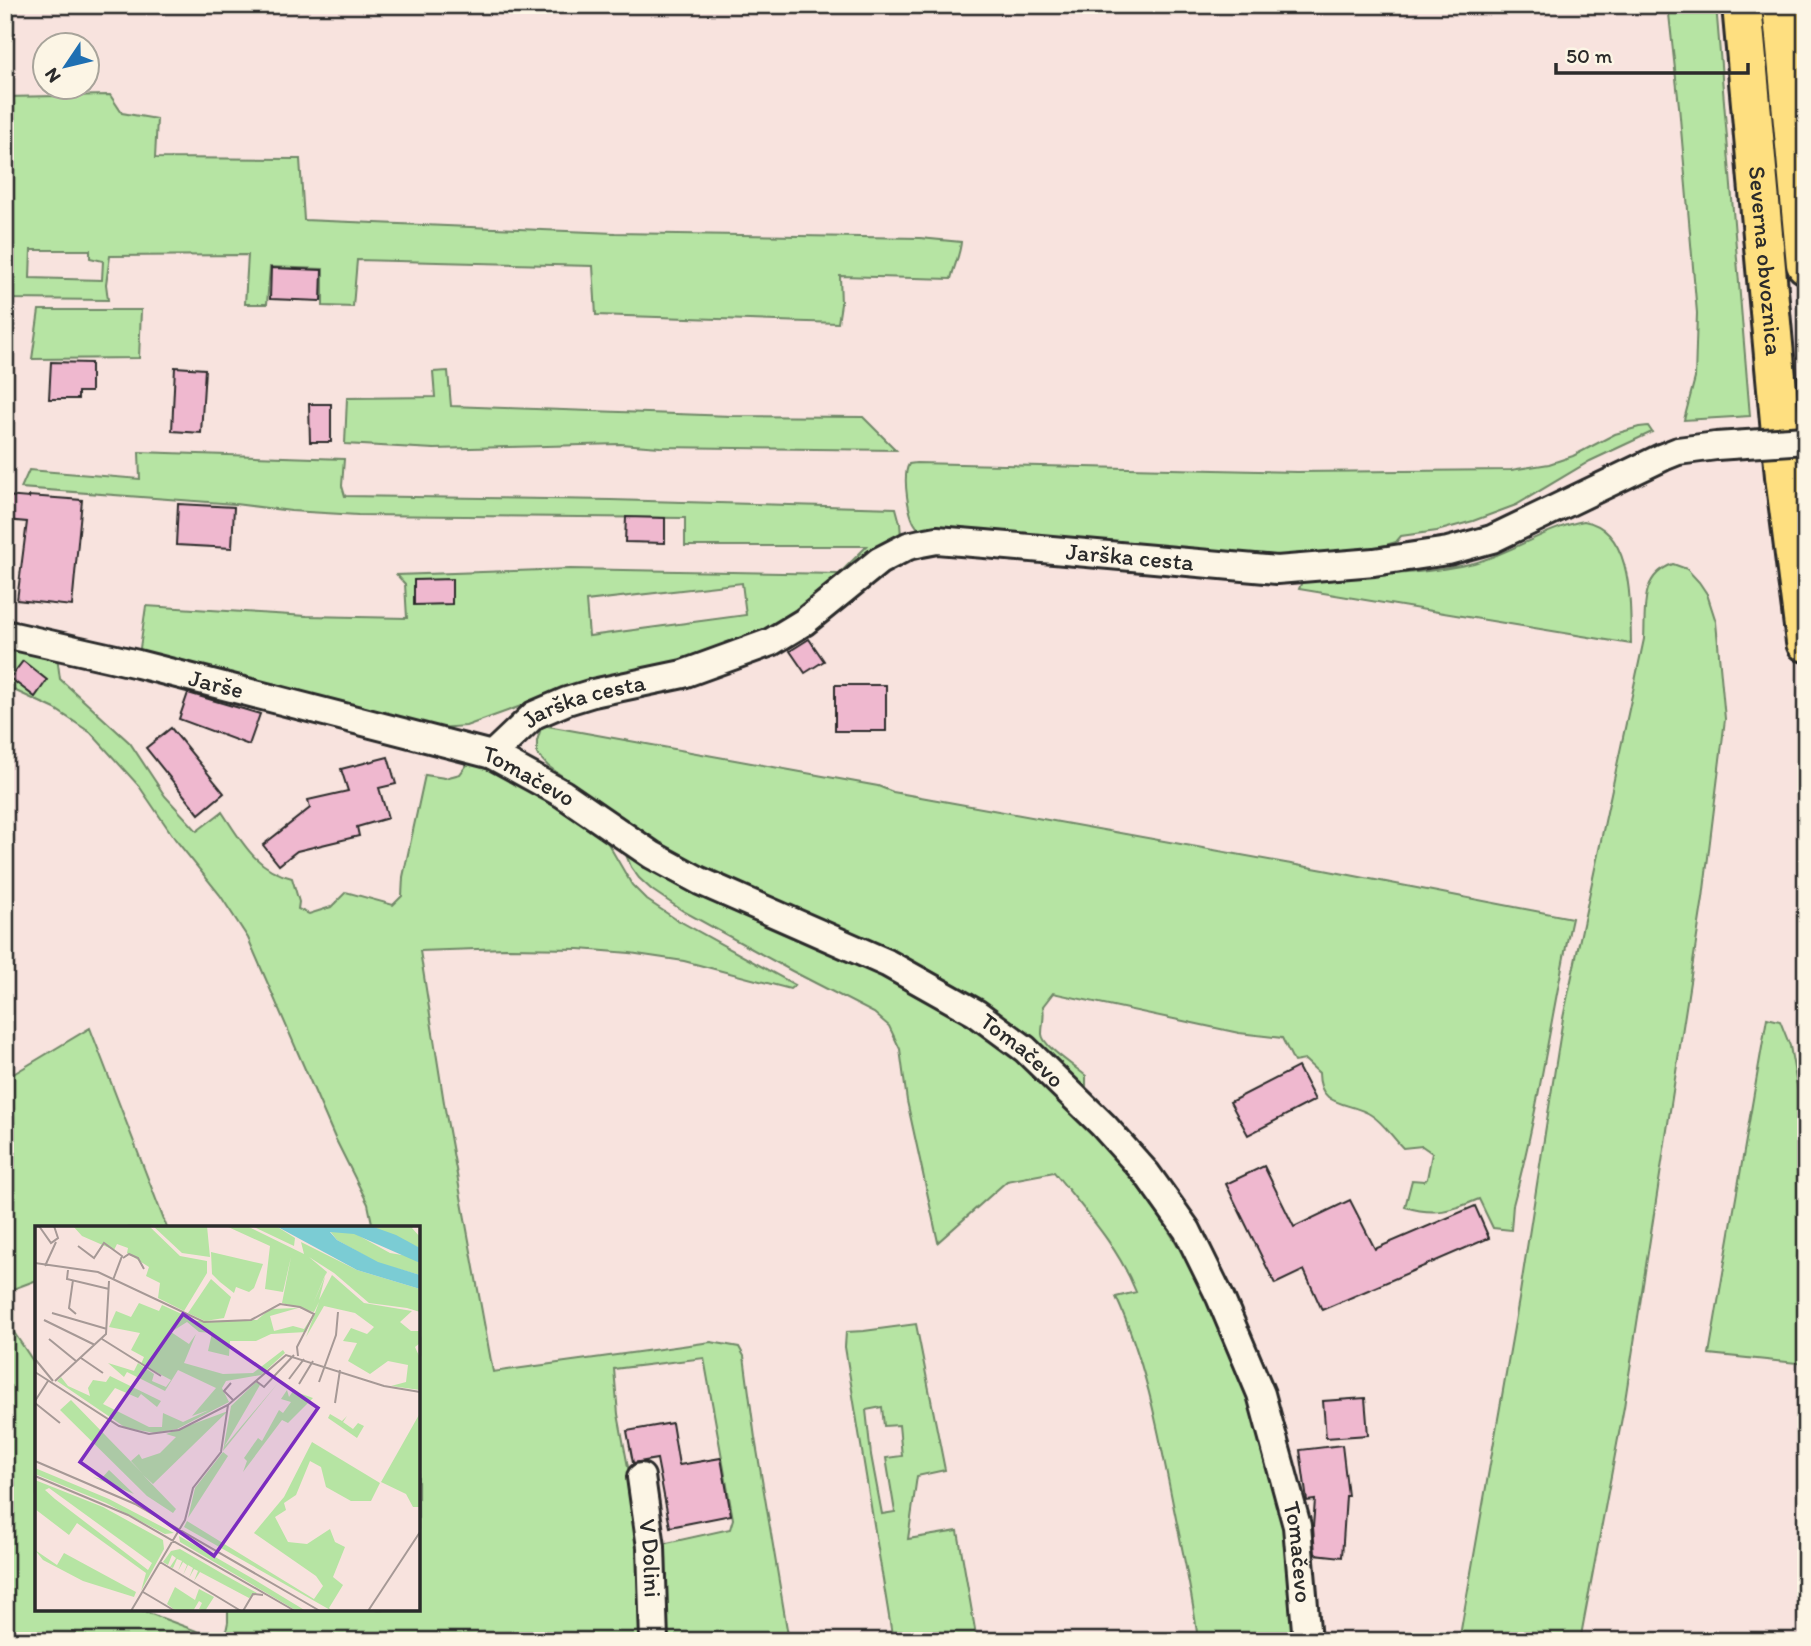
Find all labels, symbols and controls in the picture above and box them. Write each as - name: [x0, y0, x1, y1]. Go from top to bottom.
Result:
- north arrow: [32, 32, 102, 102]
- scale bar: [1556, 32, 1748, 76]
- text: 50 m: [1566, 43, 1613, 68]
- text: N: [39, 64, 66, 87]
- street label: Severna obvoznica: [1743, 165, 1789, 357]
- street label: Jarška cesta: [1065, 536, 1196, 577]
- street label: Jarše: [186, 663, 247, 705]
- street label: Jarška cesta: [515, 667, 648, 734]
- street label: Tomačevo: [480, 738, 581, 812]
- street label: Tomačevo: [975, 1006, 1071, 1094]
- inset map: [35, 1226, 420, 1611]
- street label: Tomačevo: [1277, 1498, 1319, 1604]
- street label: V Dolini: [633, 1517, 668, 1598]

